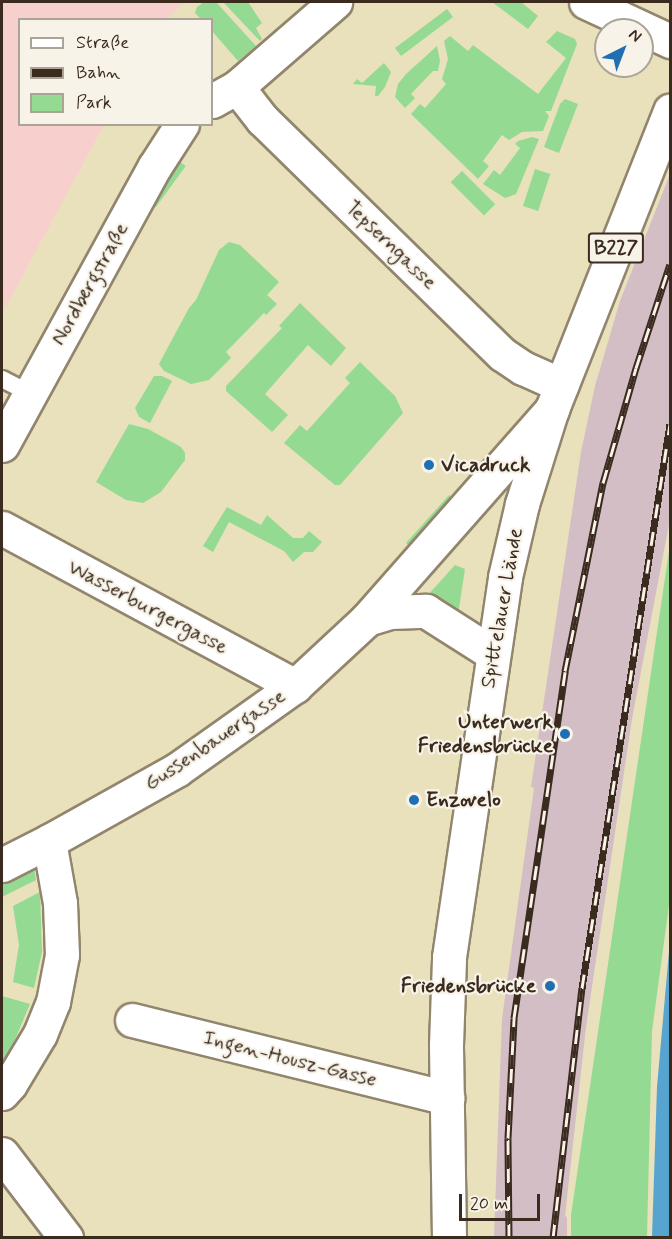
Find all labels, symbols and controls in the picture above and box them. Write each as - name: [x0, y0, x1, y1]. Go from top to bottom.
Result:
- legend: [18, 18, 213, 126]
- north arrow: [594, 18, 654, 78]
- text: N: [624, 24, 646, 47]
- text: Straße: [76, 31, 129, 55]
- text: Bahn: [76, 61, 120, 85]
- text: Park: [76, 91, 112, 115]
- street label: Tepserngasse: [340, 195, 442, 295]
- street label: Nordbergstraße: [46, 218, 134, 350]
- road number: B227: [588, 231, 644, 265]
- place label: Vicadruck: [441, 452, 530, 478]
- marker: Vicadruck: [422, 458, 436, 472]
- street label: Spittelauer Lände: [475, 525, 529, 691]
- street label: Wasserburgergasse: [64, 554, 232, 660]
- street label: Gussenbauergasse: [140, 684, 290, 796]
- place label: Unterwerk Friedensbrücke: [418, 709, 553, 759]
- marker: Unterwerk Friedensbrücke: [558, 727, 572, 741]
- place label: Enzovelo: [426, 787, 501, 813]
- marker: Enzovelo: [407, 793, 421, 807]
- place label: Friedensbrücke: [401, 973, 536, 999]
- marker: Friedensbrücke: [541, 977, 559, 995]
- street label: Ingen-Housz-Gasse: [201, 1025, 379, 1093]
- scale bar: [462, 1182, 543, 1220]
- text: 20 m: [470, 1192, 508, 1216]

